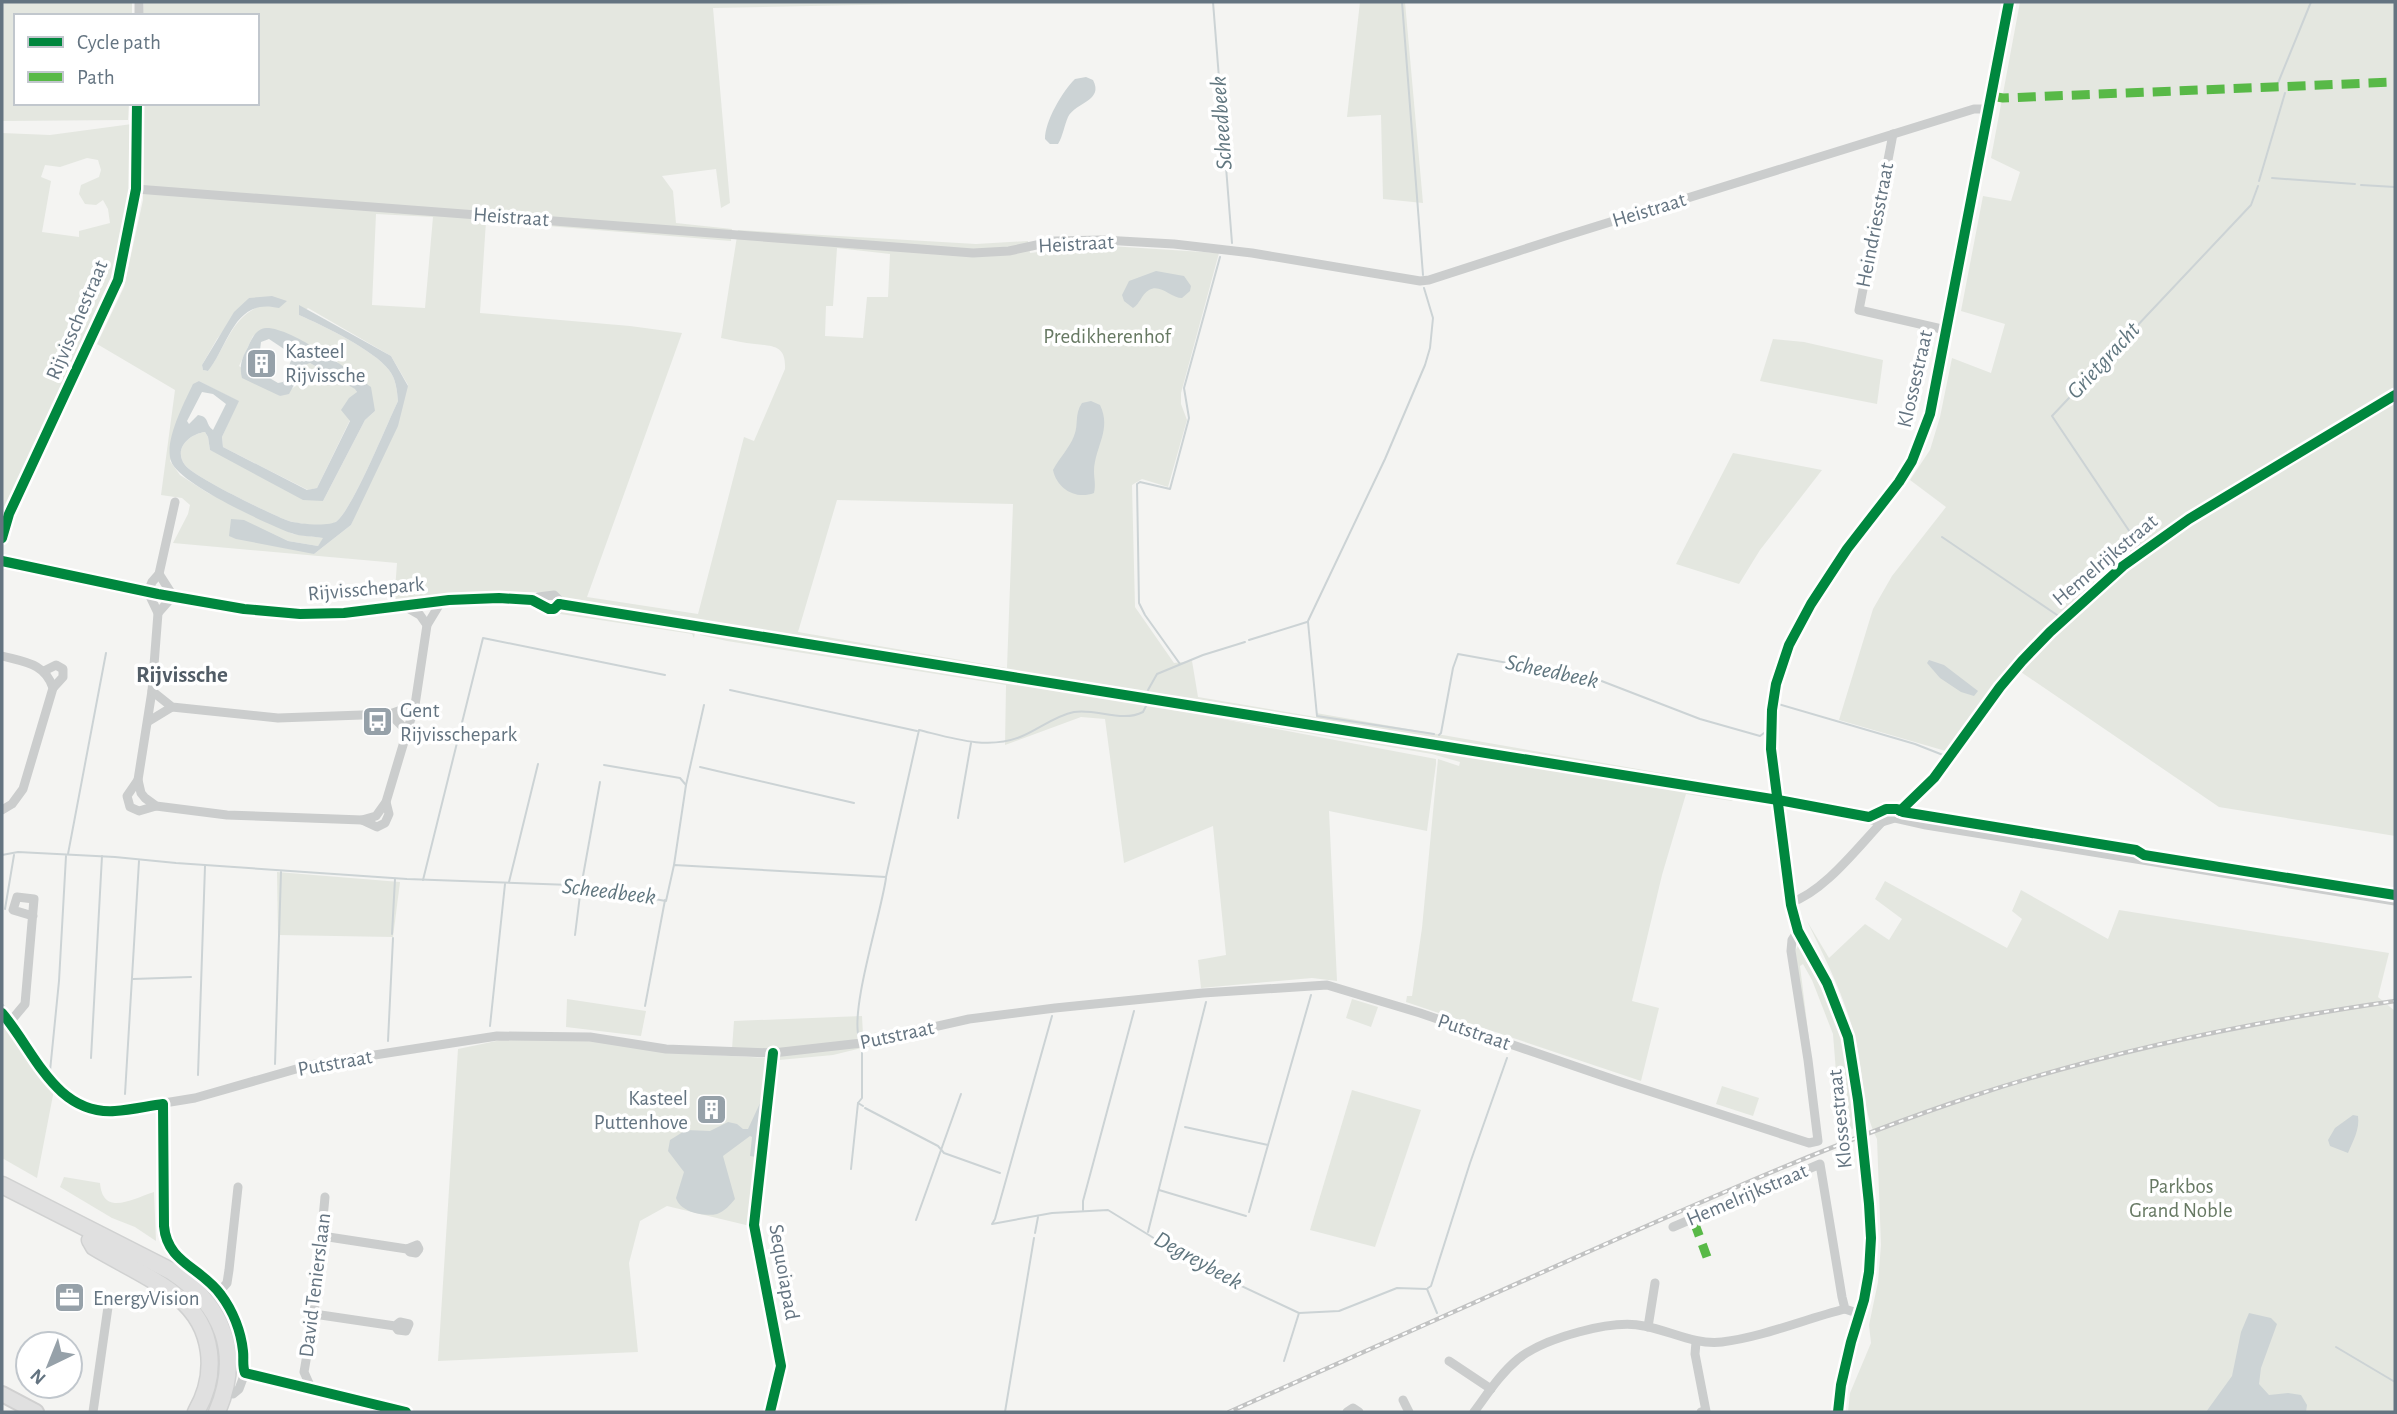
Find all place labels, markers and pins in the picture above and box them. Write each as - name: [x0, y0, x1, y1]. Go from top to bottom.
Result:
- place label: Kasteel Rijvissche: [285, 341, 366, 386]
- building icon: Kasteel Rijvissche: [245, 346, 279, 380]
- place label: Gent Rijvisschepark: [400, 700, 517, 745]
- bus stop icon: Gent Rijvisschepark: [360, 705, 394, 739]
- place label: Kasteel Puttenhove: [594, 1088, 688, 1133]
- building icon: Kasteel Puttenhove: [694, 1093, 728, 1127]
- office icon: EnergyVision: [53, 1281, 87, 1315]
- place label: EnergyVision: [93, 1288, 199, 1309]

